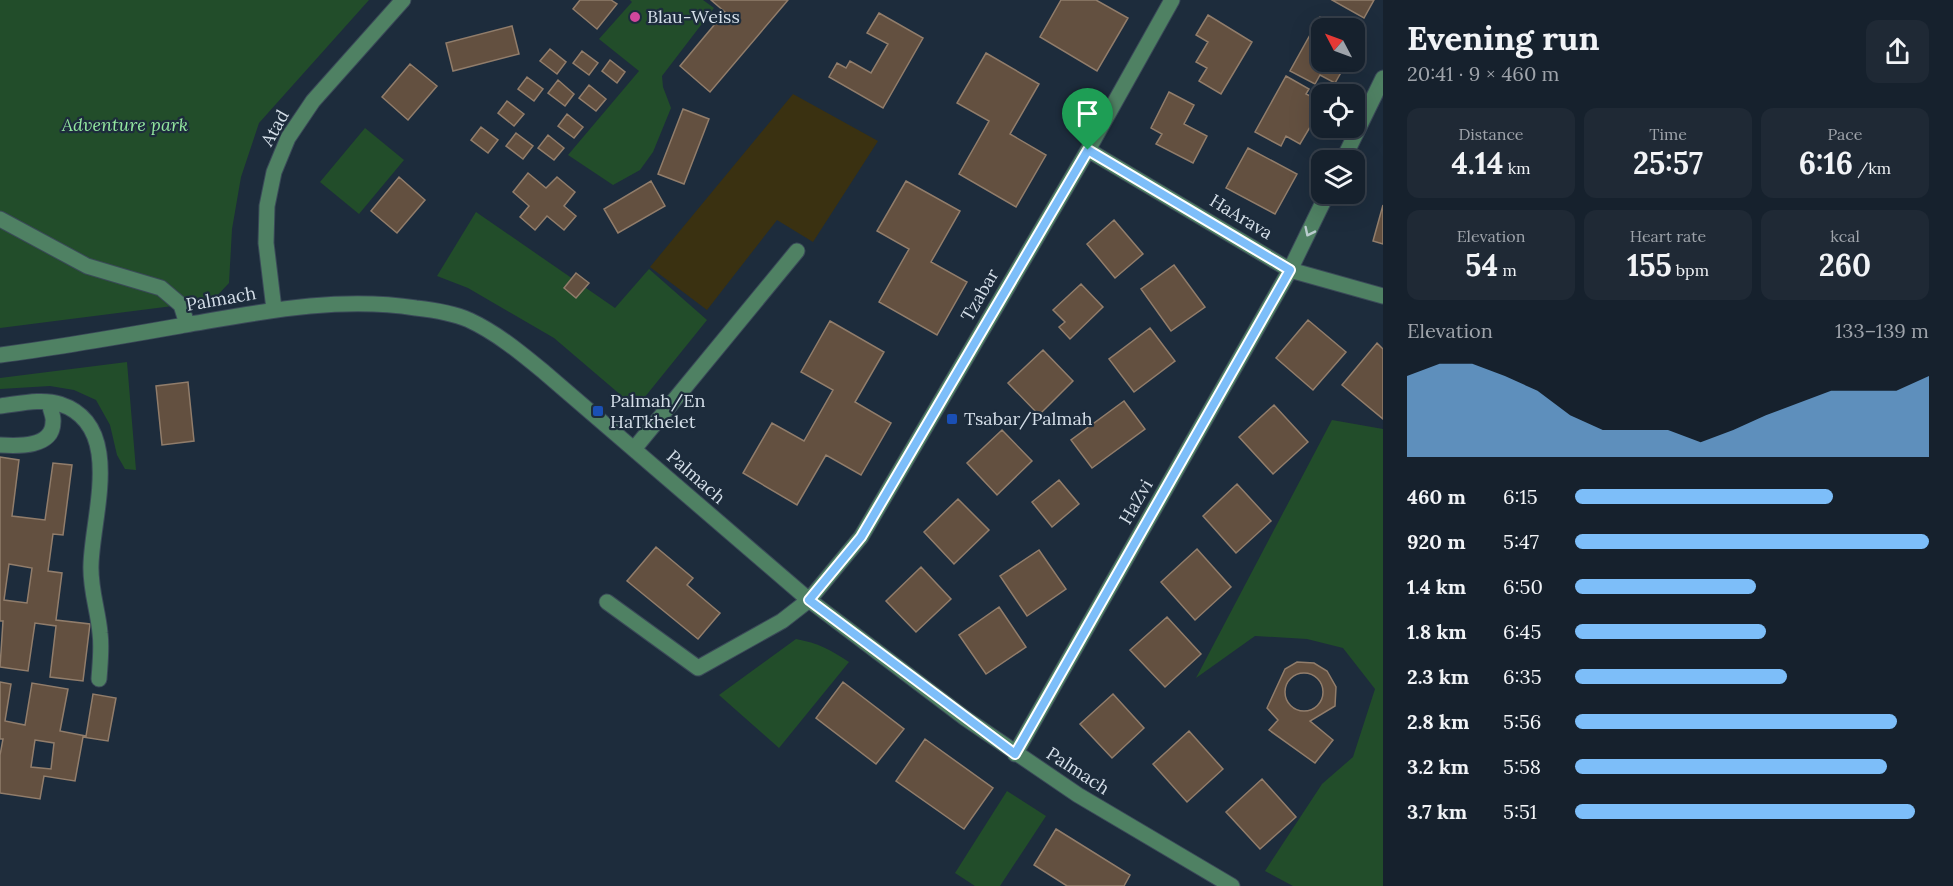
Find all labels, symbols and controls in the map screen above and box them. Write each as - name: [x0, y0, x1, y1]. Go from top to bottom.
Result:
- place label: Blau-Weiss: [647, 5, 740, 28]
- marker: Blau-Weiss: [628, 10, 642, 24]
- text: Evening run: [1407, 17, 1599, 59]
- north arrow: [1311, 18, 1365, 72]
- map controls: [1311, 18, 1365, 204]
- button: share: [1866, 20, 1929, 83]
- text: 20:41 · 9 × 460 m: [1407, 61, 1559, 86]
- button: locate: [1311, 84, 1365, 138]
- pin: [1062, 88, 1113, 150]
- icon: arrive: [1071, 97, 1104, 130]
- street label: Atad: [255, 105, 294, 151]
- park label: Adventure park: [61, 113, 188, 136]
- text: Distance: [1458, 124, 1524, 144]
- text: Time: [1649, 124, 1687, 144]
- text: Pace: [1828, 124, 1862, 144]
- text: 4.14: [1451, 144, 1503, 182]
- text: 25:57: [1633, 144, 1703, 182]
- text: 6:16: [1799, 144, 1853, 182]
- button: layers: [1311, 150, 1365, 204]
- text: km: [1503, 158, 1531, 178]
- text: /km: [1853, 158, 1891, 178]
- street label: HaArava: [1206, 189, 1277, 244]
- one-way arrow: [1304, 225, 1316, 236]
- text: Elevation: [1457, 226, 1525, 246]
- text: Heart rate: [1630, 226, 1706, 246]
- text: kcal: [1830, 226, 1860, 246]
- text: 54: [1465, 246, 1498, 284]
- text: 155: [1627, 246, 1672, 284]
- text: 260: [1819, 246, 1871, 284]
- text: m: [1498, 260, 1517, 280]
- text: bpm: [1672, 260, 1709, 280]
- street label: Tzabar: [955, 264, 1004, 325]
- street label: Palmach: [184, 281, 258, 316]
- text: Elevation: [1407, 318, 1493, 343]
- text: 133–139 m: [1835, 318, 1929, 343]
- place label: Palmah/En HaTkhelet: [610, 389, 705, 433]
- marker: Palmah/En HaTkhelet: [591, 404, 605, 418]
- place label: Tsabar/Palmah: [964, 407, 1093, 430]
- marker: Tsabar/Palmah: [945, 412, 959, 426]
- street label: Palmach: [662, 445, 731, 509]
- street label: HaZvi: [1114, 475, 1158, 528]
- text: 460 m: [1407, 484, 1466, 509]
- text: 6:15: [1503, 484, 1538, 509]
- text: 920 m: [1407, 529, 1466, 554]
- text: 5:47: [1503, 529, 1539, 554]
- text: 1.4 km: [1407, 574, 1466, 599]
- text: 6:50: [1503, 574, 1543, 599]
- text: 1.8 km: [1407, 619, 1467, 644]
- text: 6:45: [1503, 619, 1541, 644]
- text: 2.3 km: [1407, 664, 1469, 689]
- text: 6:35: [1503, 664, 1542, 689]
- text: 2.8 km: [1407, 709, 1469, 734]
- text: 5:56: [1503, 709, 1541, 734]
- street label: Palmach: [1042, 742, 1114, 800]
- text: 3.2 km: [1407, 754, 1469, 779]
- text: 5:58: [1503, 754, 1541, 779]
- text: 3.7 km: [1407, 799, 1467, 824]
- text: 5:51: [1503, 799, 1537, 824]

